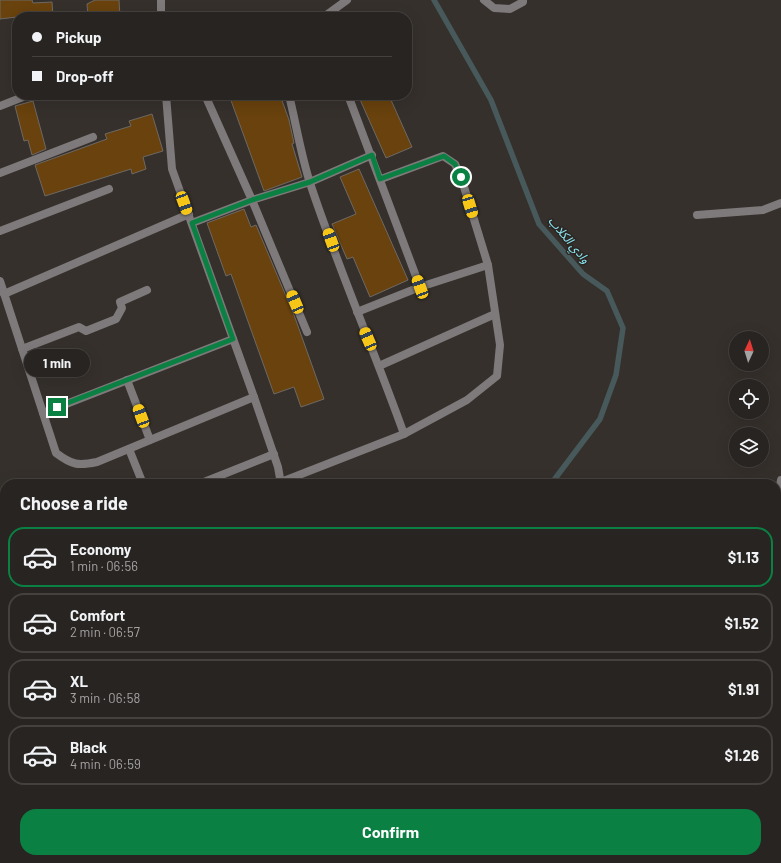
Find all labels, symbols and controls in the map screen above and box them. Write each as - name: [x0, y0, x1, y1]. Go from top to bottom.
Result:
- text: Pickup: [56, 28, 102, 46]
- text: Drop-off: [56, 67, 114, 85]
- route start: [452, 168, 470, 186]
- car: [174, 190, 194, 216]
- car: [461, 193, 479, 219]
- water label: وادي الكلاب: [543, 213, 594, 268]
- car: [321, 227, 341, 253]
- car: [410, 274, 430, 300]
- car: [285, 289, 305, 315]
- car: [358, 326, 378, 352]
- north arrow: [729, 331, 769, 371]
- map controls: [729, 331, 769, 467]
- callout: 1 min: [24, 349, 90, 377]
- text: 1 min: [43, 355, 71, 371]
- button: locate: [729, 379, 769, 419]
- route end: [48, 398, 66, 416]
- car: [131, 403, 151, 429]
- button: layers: [729, 427, 769, 467]
- text: Choose a ride: [20, 492, 128, 514]
- icon: car: [22, 539, 58, 575]
- text: Economy: [70, 540, 131, 558]
- text: $1.13: [728, 548, 759, 566]
- text: 1 min · 06:56: [70, 558, 138, 574]
- icon: car: [22, 605, 58, 641]
- text: Comfort: [70, 606, 125, 624]
- text: $1.52: [725, 614, 759, 632]
- text: 2 min · 06:57: [70, 624, 140, 640]
- icon: car: [22, 671, 58, 707]
- text: XL: [70, 672, 88, 690]
- text: $1.91: [728, 680, 759, 698]
- text: 3 min · 06:58: [70, 690, 140, 706]
- icon: car: [22, 737, 58, 773]
- text: Black: [70, 738, 107, 756]
- text: $1.26: [725, 746, 759, 764]
- text: 4 min · 06:59: [70, 756, 141, 772]
- button: Confirm: [20, 809, 761, 855]

